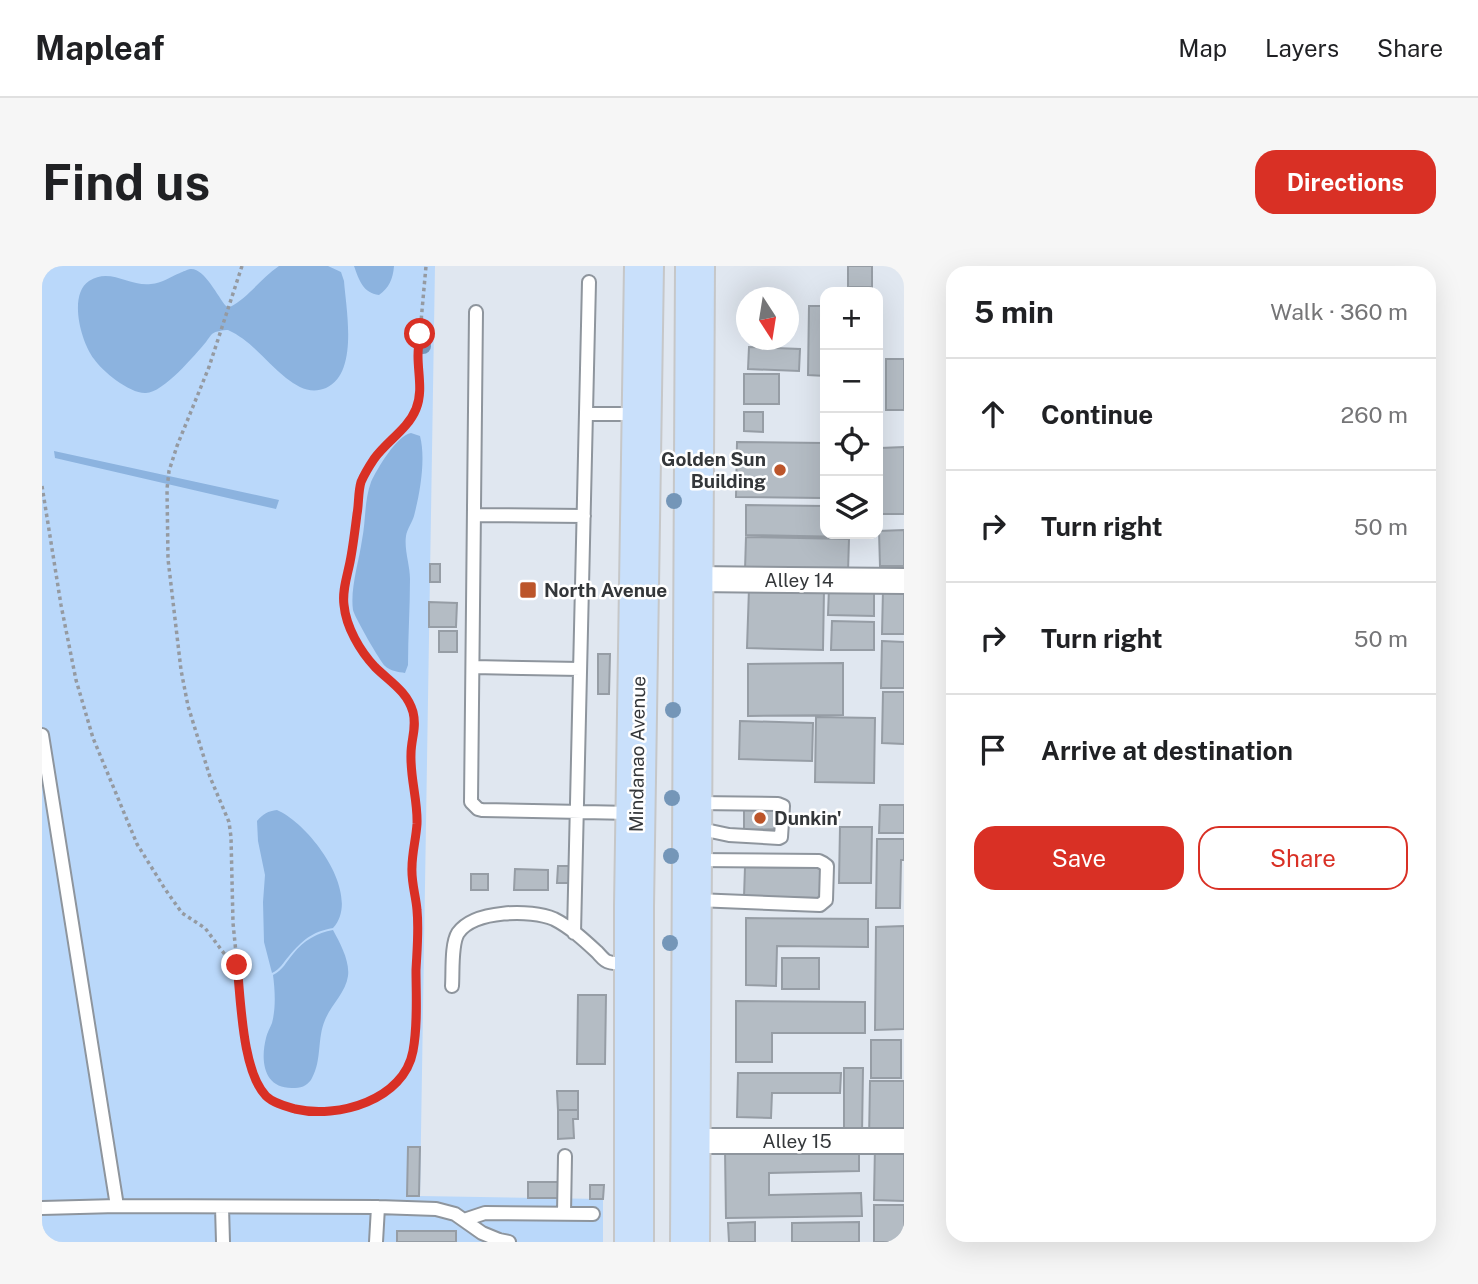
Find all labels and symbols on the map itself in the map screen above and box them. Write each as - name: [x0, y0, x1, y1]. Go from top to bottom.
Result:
- north arrow: [736, 287, 799, 350]
- route start: [404, 318, 435, 349]
- place label: Golden Sun Building: [661, 448, 766, 492]
- marker: Golden Sun Building: [772, 462, 788, 478]
- street label: Alley 14: [764, 569, 834, 591]
- place label: North Avenue: [544, 579, 667, 601]
- marker: North Avenue: [518, 580, 538, 600]
- street label: Mindanao Avenue: [625, 676, 649, 832]
- place label: Dunkin': [774, 807, 842, 829]
- marker: Dunkin': [752, 810, 768, 826]
- route end: [221, 949, 252, 980]
- street label: Alley 15: [762, 1130, 832, 1152]

